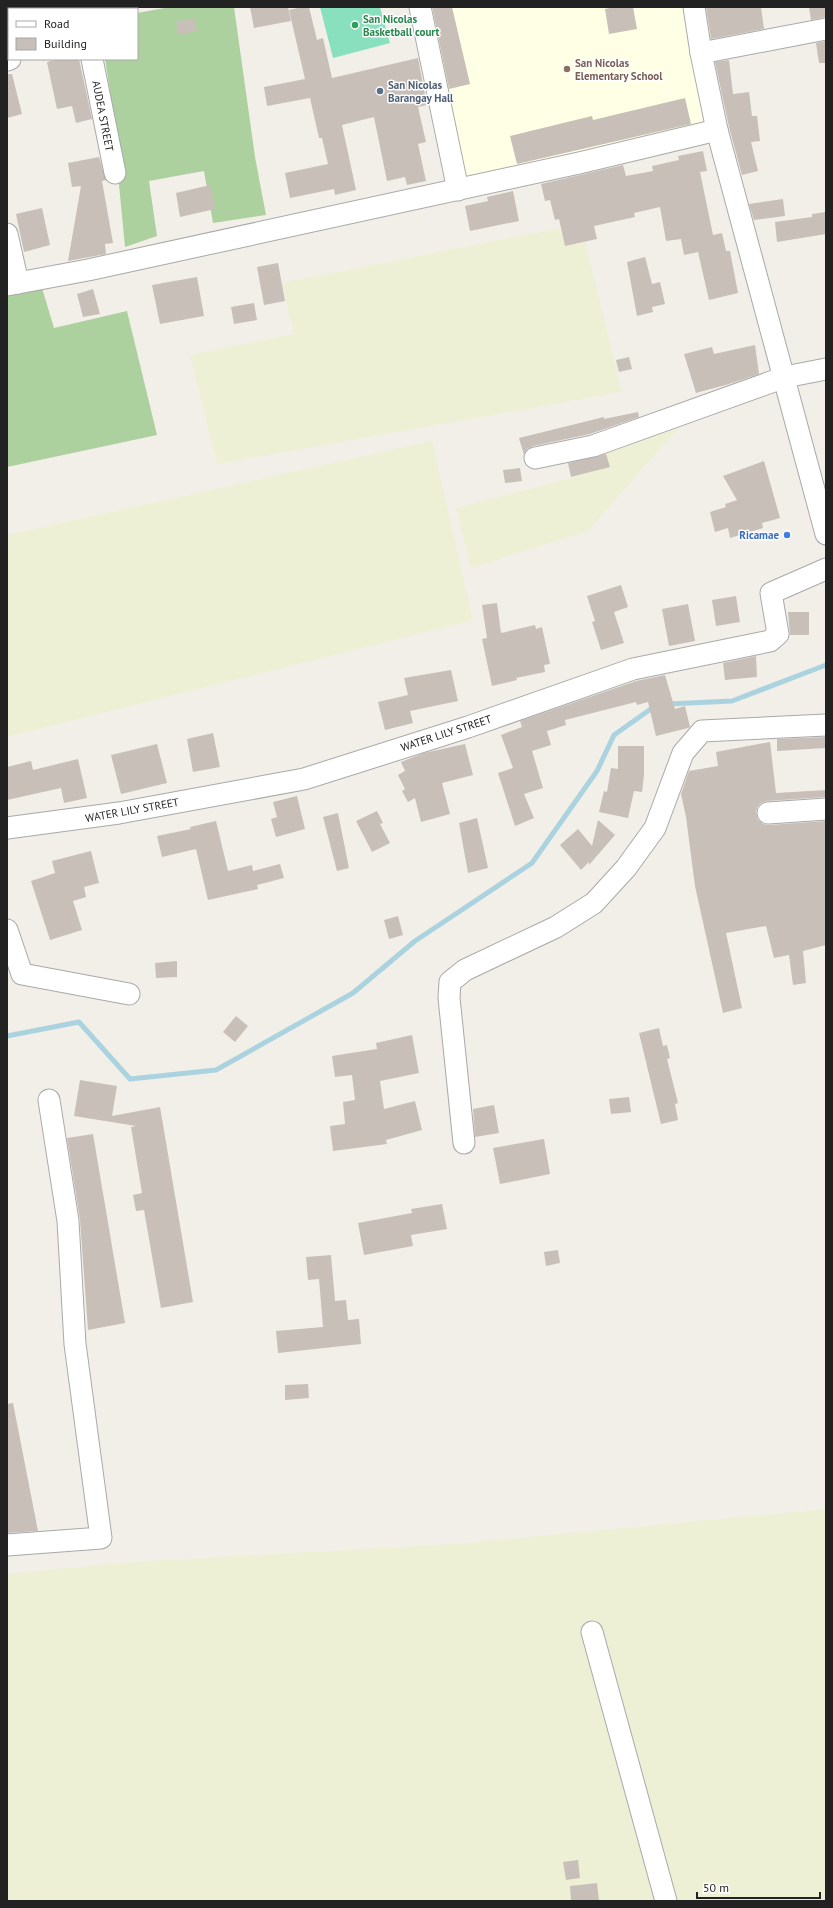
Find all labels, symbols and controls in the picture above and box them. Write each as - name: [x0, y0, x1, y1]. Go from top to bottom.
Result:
- legend: [8, 8, 138, 60]
- place label: San Nicolas Basketball court: [363, 12, 439, 39]
- text: Road: [44, 16, 69, 31]
- marker: San Nicolas Basketball court: [350, 20, 360, 30]
- text: Building: [44, 36, 87, 51]
- place label: San Nicolas Elementary School: [575, 56, 663, 83]
- marker: San Nicolas Elementary School: [562, 64, 572, 74]
- place label: San Nicolas Barangay Hall: [388, 78, 454, 105]
- street label: AUDEA STREET: [89, 79, 117, 153]
- marker: San Nicolas Barangay Hall: [375, 86, 385, 96]
- place label: Ricamae: [739, 528, 779, 542]
- marker: Ricamae: [782, 530, 792, 540]
- street label: WATER LILY STREET: [399, 712, 493, 754]
- street label: WATER LILY STREET: [84, 795, 180, 825]
- scale bar: [697, 1874, 820, 1900]
- text: 50 m: [703, 1880, 729, 1895]

